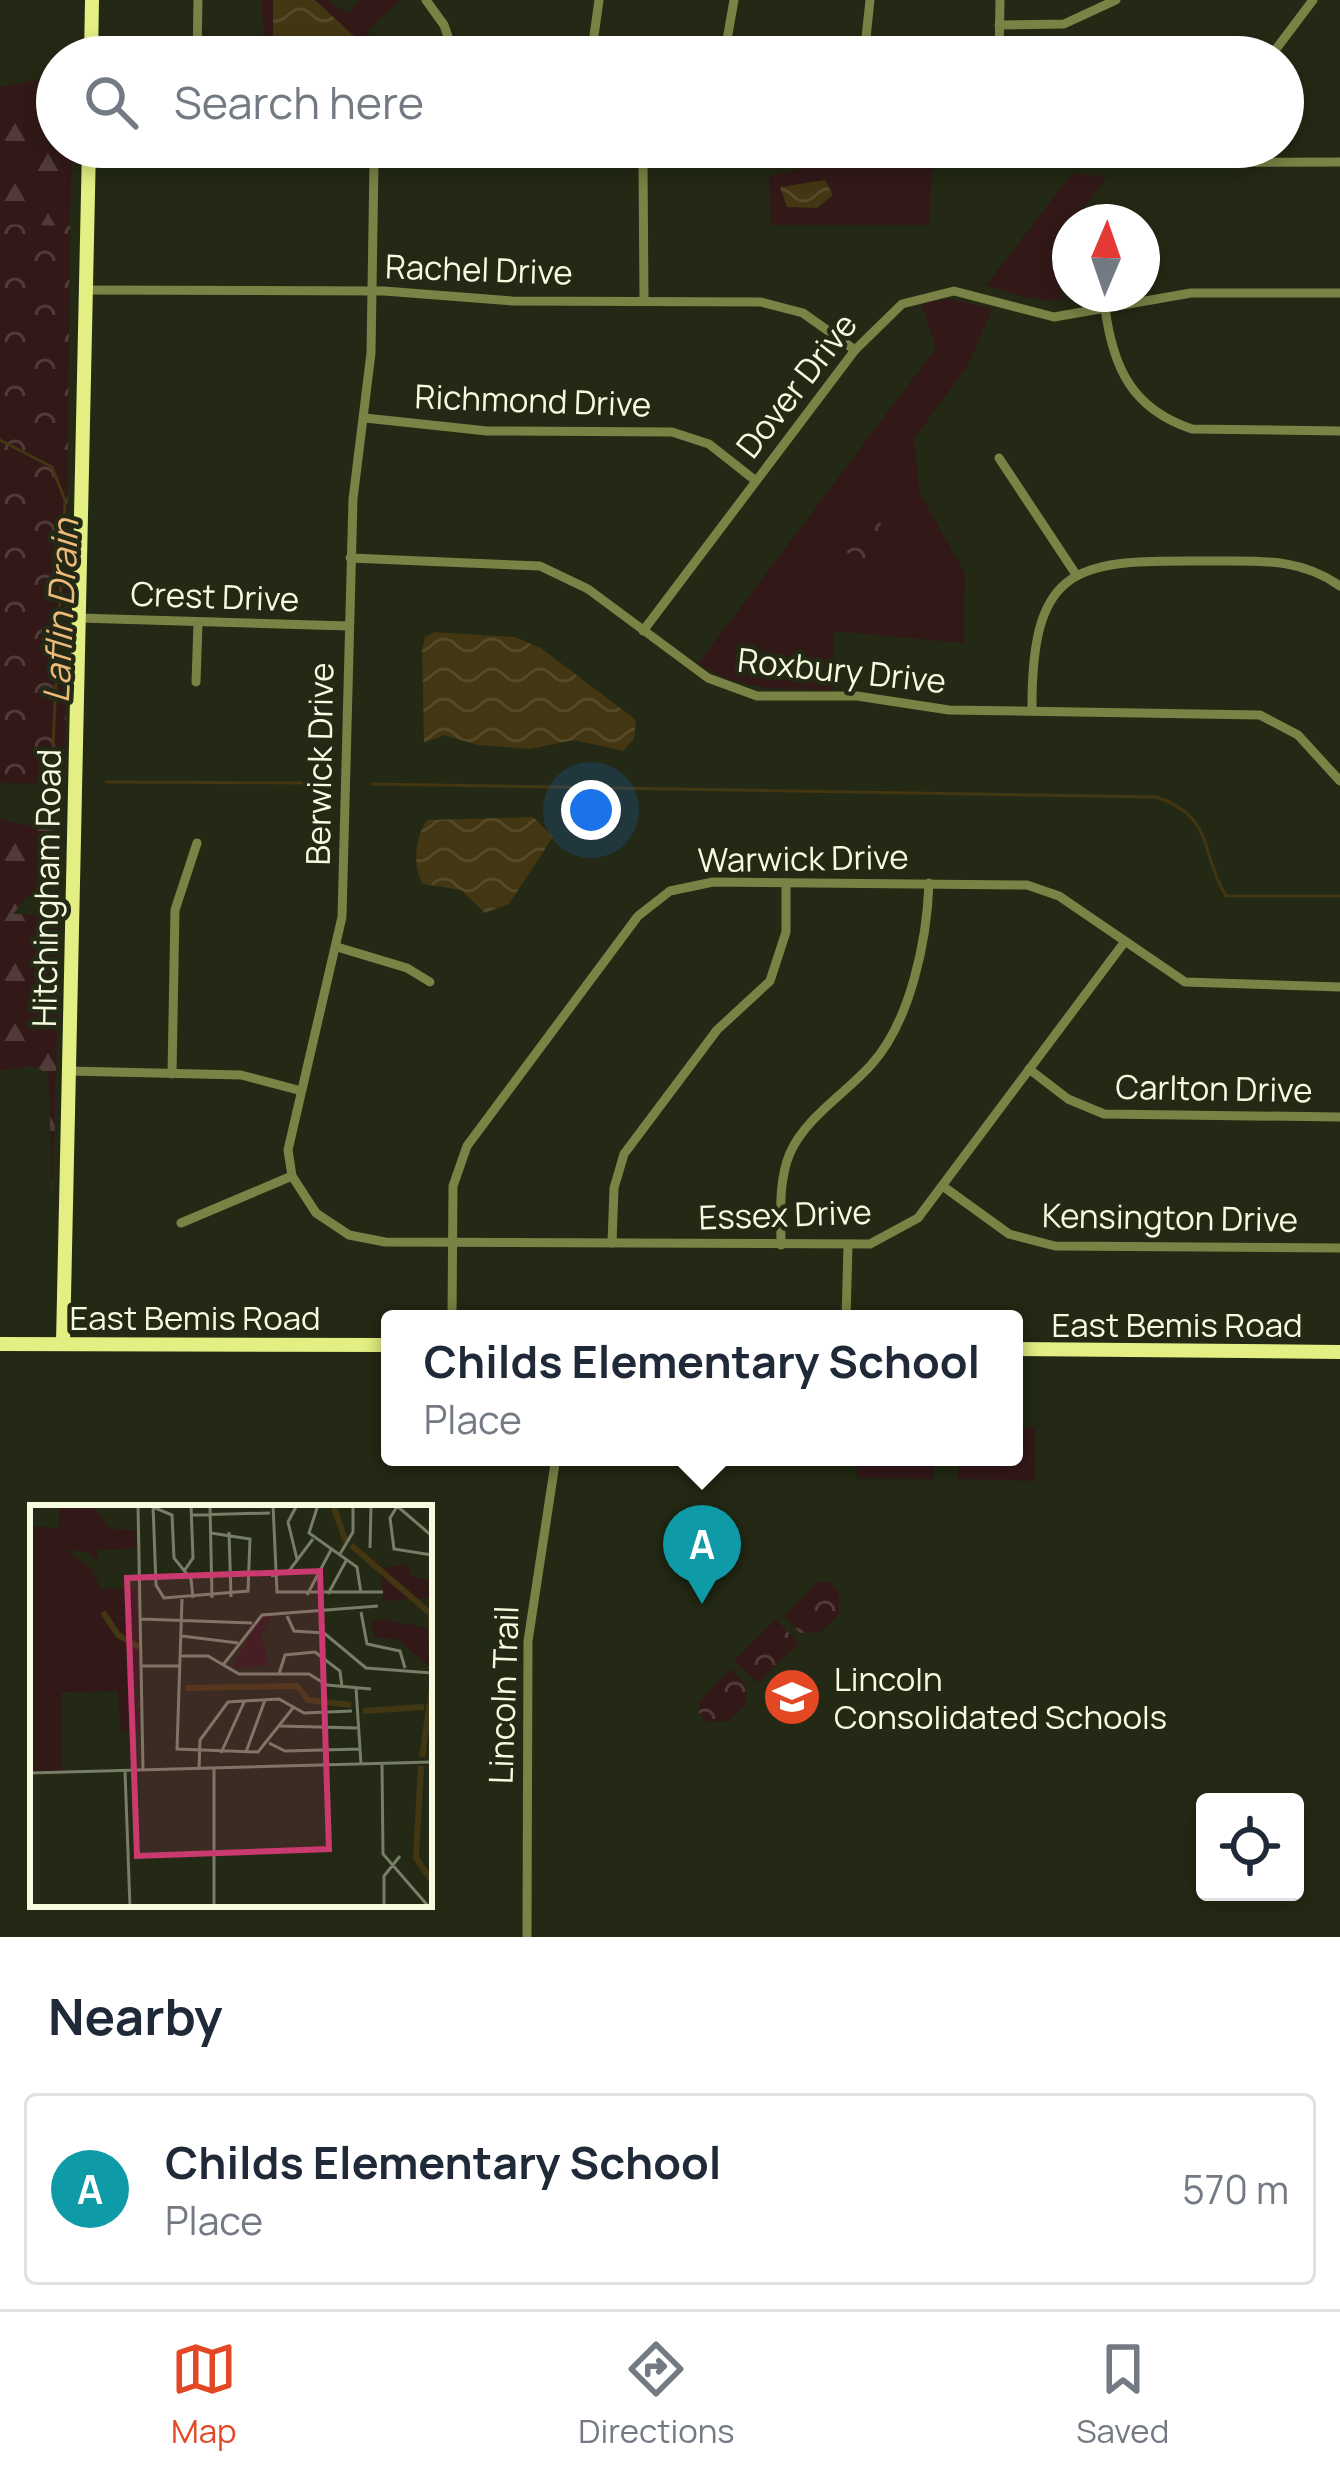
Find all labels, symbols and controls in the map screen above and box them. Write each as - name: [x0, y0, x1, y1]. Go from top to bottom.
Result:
- search box: [36, 36, 1304, 168]
- icon: search: [78, 69, 144, 135]
- text: Search here: [174, 71, 424, 133]
- north arrow: [1052, 204, 1160, 312]
- street label: Rachel Drive: [384, 243, 574, 295]
- street label: Dover Drive: [725, 303, 867, 467]
- street label: Richmond Drive: [414, 373, 652, 427]
- water label: Laflin Drain: [31, 516, 89, 704]
- street label: Crest Drive: [130, 571, 300, 621]
- street label: Roxbury Drive: [736, 637, 948, 703]
- street label: Berwick Drive: [295, 662, 343, 866]
- street label: Hitchingham Road: [21, 748, 71, 1028]
- your location: [561, 780, 621, 840]
- street label: Warwick Drive: [697, 834, 909, 882]
- street label: Carlton Drive: [1115, 1064, 1313, 1112]
- street label: Essex Drive: [698, 1188, 872, 1240]
- street label: Kensington Drive: [1041, 1192, 1299, 1242]
- street label: East Bemis Road: [69, 1295, 321, 1340]
- street label: East Bemis Road: [1051, 1302, 1303, 1347]
- popup: [381, 1310, 1023, 1466]
- text: Childs Elementary School: [424, 1330, 980, 1392]
- text: Place: [424, 1392, 522, 1446]
- inset map: [30, 1505, 432, 1907]
- pin: A: [663, 1505, 741, 1604]
- street label: Lincoln Trail: [477, 1605, 529, 1785]
- place label: Lincoln Consolidated Schools: [834, 1656, 1167, 1739]
- school or university icon: Lincoln Consolidated Schools: [761, 1666, 823, 1728]
- map controls: [1196, 1793, 1304, 1901]
- button: locate: [1196, 1793, 1304, 1901]
- text: Nearby: [48, 1981, 223, 2050]
- text: Childs Elementary School: [165, 2131, 721, 2193]
- text: A: [77, 2162, 103, 2216]
- text: 570 m: [1182, 2162, 1289, 2216]
- text: Place: [165, 2193, 263, 2247]
- tab: Map: [171, 2336, 237, 2453]
- tab: Directions: [578, 2336, 735, 2453]
- tab: Saved: [1076, 2336, 1169, 2453]

